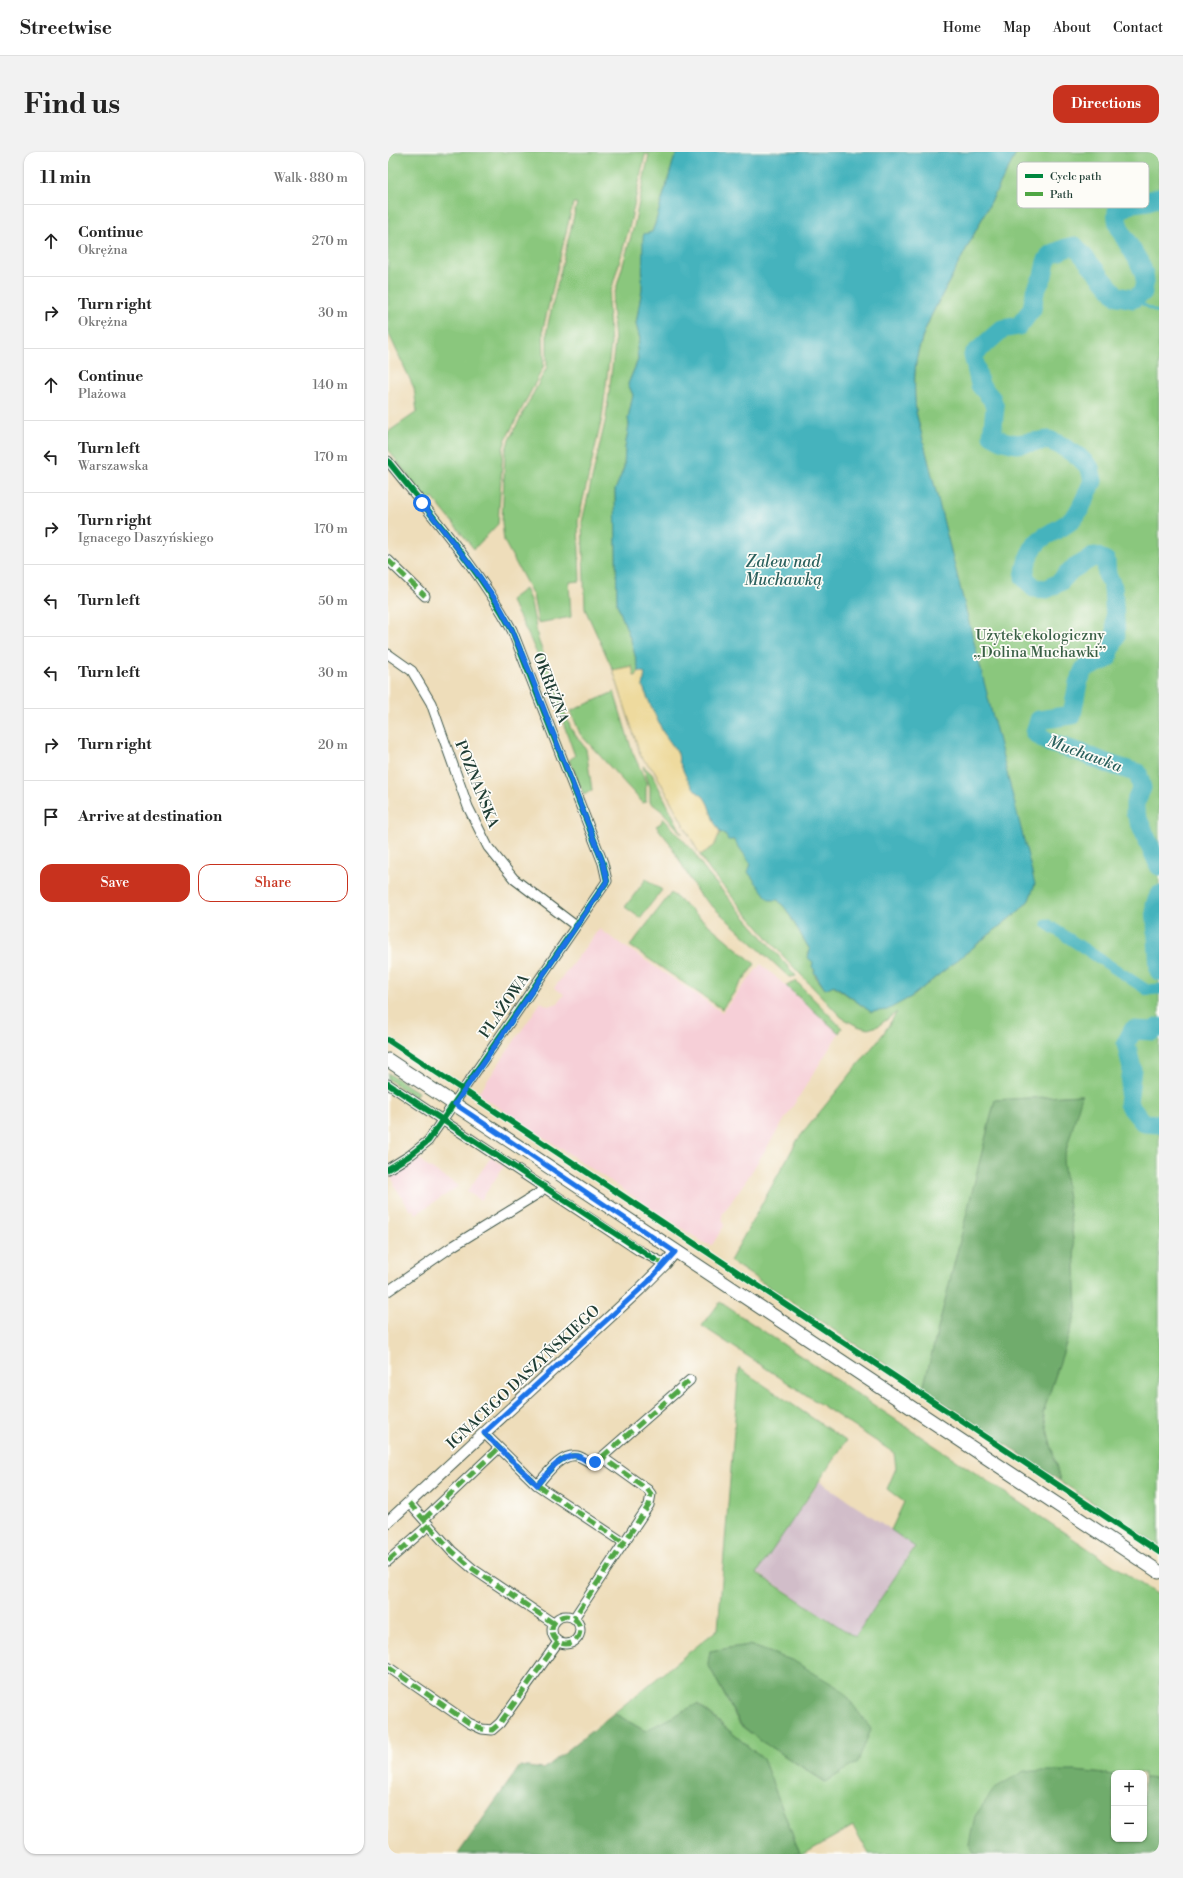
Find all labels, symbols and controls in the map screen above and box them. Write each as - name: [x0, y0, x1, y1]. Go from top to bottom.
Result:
- text: Streetwise: [20, 16, 112, 40]
- text: Home: [943, 19, 981, 37]
- text: Map: [1003, 19, 1031, 37]
- text: About: [1053, 19, 1091, 37]
- text: Contact: [1113, 19, 1163, 37]
- button: Directions: [1053, 85, 1159, 123]
- text: Find us: [24, 87, 120, 122]
- legend: [1017, 162, 1149, 208]
- text: 11 min: [40, 167, 91, 189]
- text: Walk · 880 m: [274, 170, 348, 186]
- text: Cycle path: [1050, 170, 1102, 184]
- text: Path: [1050, 188, 1074, 202]
- text: Continue: [78, 223, 143, 242]
- icon: ahead: [40, 230, 62, 252]
- text: 270 m: [312, 233, 348, 249]
- text: Okrężna: [78, 242, 128, 258]
- text: Turn right: [78, 295, 152, 314]
- icon: right: [40, 302, 62, 324]
- text: 30 m: [318, 305, 348, 321]
- text: Okrężna: [78, 314, 128, 330]
- text: Continue: [78, 367, 143, 386]
- icon: ahead: [40, 374, 62, 396]
- text: 140 m: [312, 377, 348, 393]
- text: Plażowa: [78, 386, 126, 402]
- text: Turn left: [78, 439, 140, 458]
- icon: left: [40, 446, 62, 468]
- text: 170 m: [314, 449, 348, 465]
- text: Warszawska: [78, 458, 148, 474]
- route start: [413, 494, 431, 512]
- text: Turn right: [78, 511, 152, 530]
- icon: right: [40, 518, 62, 540]
- text: 170 m: [314, 521, 348, 537]
- text: Ignacego Daszyńskiego: [78, 530, 214, 546]
- water label: Zalew nad Muchawką: [744, 552, 822, 590]
- icon: left: [40, 590, 62, 612]
- text: Turn left: [78, 591, 140, 610]
- text: 50 m: [318, 593, 348, 609]
- park label: Użytek ekologiczny „Dolina Muchawki”: [974, 626, 1106, 662]
- street label: OKRĘŻNA: [528, 650, 574, 727]
- icon: left: [40, 662, 62, 684]
- text: Turn left: [78, 663, 140, 682]
- text: 30 m: [318, 665, 348, 681]
- water label: Muchawka: [1045, 731, 1125, 777]
- icon: right: [40, 734, 62, 756]
- text: Turn right: [78, 735, 152, 754]
- text: 20 m: [318, 737, 348, 753]
- street label: POZNAŃSKA: [450, 737, 504, 832]
- icon: arrive: [40, 806, 62, 828]
- text: Arrive at destination: [78, 807, 222, 826]
- button: Save: [40, 864, 190, 902]
- button: Share: [198, 864, 348, 902]
- street label: PLAŻOWA: [474, 969, 534, 1042]
- street label: IGNACEGO DASZYŃSKIEGO: [442, 1300, 604, 1453]
- route end: [586, 1453, 604, 1471]
- map controls: [1111, 1770, 1147, 1842]
- button: +: [1111, 1770, 1147, 1806]
- button: −: [1111, 1806, 1147, 1842]

